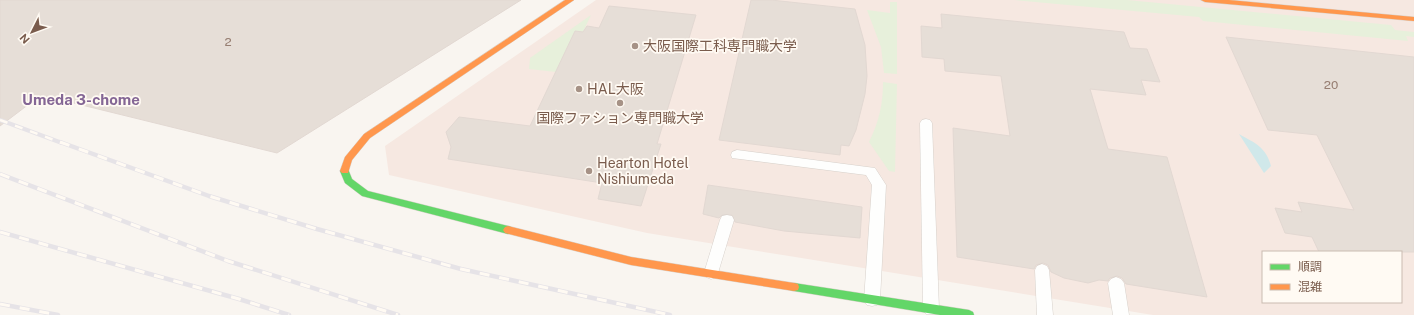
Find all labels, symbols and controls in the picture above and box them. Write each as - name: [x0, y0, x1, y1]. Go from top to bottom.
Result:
- north arrow: [12, 12, 52, 52]
- text: N: [17, 31, 32, 46]
- house number: 2: [224, 35, 232, 49]
- place label: 大阪国際工科専門職大学: [643, 38, 797, 54]
- marker: 大阪国際工科専門職大学: [630, 41, 640, 51]
- house number: 20: [1324, 78, 1338, 92]
- place label: HAL大阪: [587, 81, 644, 97]
- marker: HAL大阪: [574, 84, 584, 94]
- district label: Umeda 3-chome: [22, 91, 140, 108]
- marker: 国際ファション専門職大学: [615, 98, 625, 108]
- place label: 国際ファション専門職大学: [536, 110, 704, 126]
- place label: Hearton Hotel Nishiumeda: [597, 155, 689, 187]
- marker: Hearton Hotel Nishiumeda: [584, 166, 594, 176]
- legend: [1262, 251, 1402, 303]
- text: 順調: [1298, 260, 1322, 274]
- text: 混雑: [1298, 280, 1322, 294]

